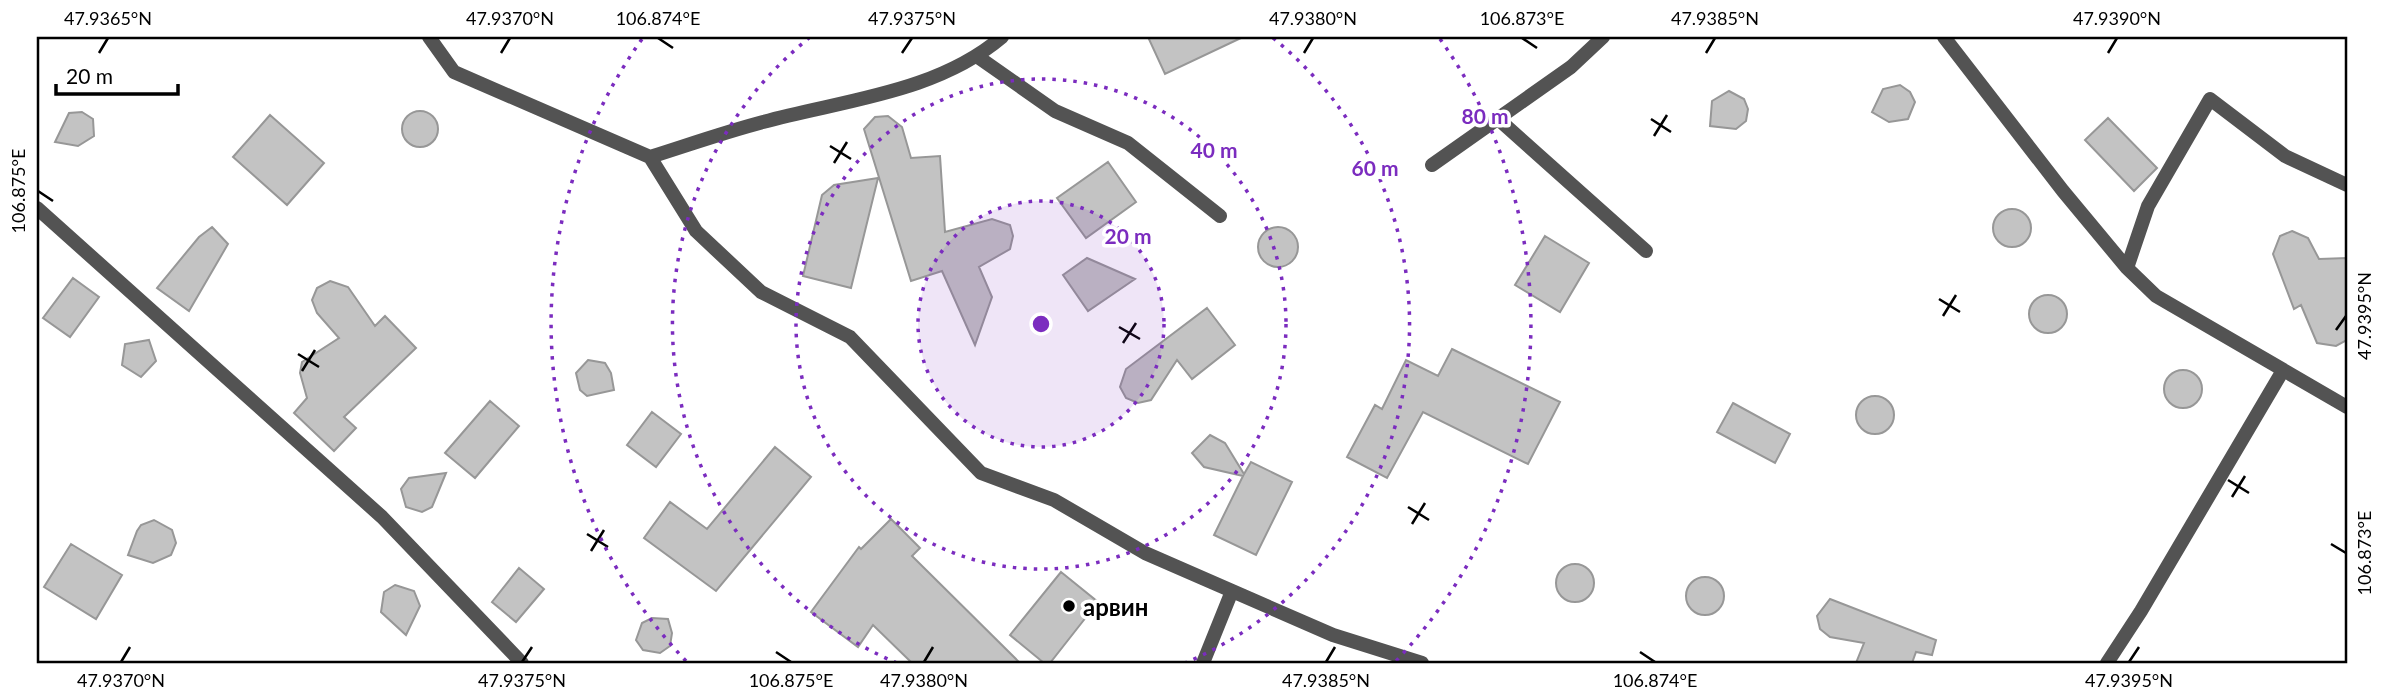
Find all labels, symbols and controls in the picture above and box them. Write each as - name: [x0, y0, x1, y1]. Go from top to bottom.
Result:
- text: 47.9365°N: [64, 7, 152, 29]
- text: 47.9370°N: [466, 7, 554, 29]
- text: 106.874°E: [616, 7, 700, 29]
- text: 47.9375°N: [868, 7, 956, 29]
- text: 47.9380°N: [1269, 7, 1357, 29]
- text: 106.873°E: [1480, 7, 1564, 29]
- text: 47.9385°N: [1671, 7, 1759, 29]
- text: 47.9390°N: [2073, 7, 2161, 29]
- scale bar: [56, 52, 178, 96]
- text: 20 m: [66, 63, 113, 88]
- text: 80 m: [1461, 103, 1509, 128]
- text: 40 m: [1190, 137, 1238, 162]
- text: 106.875°E: [7, 149, 29, 233]
- text: 60 m: [1351, 155, 1399, 180]
- text: 20 m: [1104, 223, 1152, 248]
- text: 47.9395°N: [2353, 272, 2375, 360]
- centre of rings: [1029, 312, 1053, 336]
- text: 106.873°E: [2353, 511, 2375, 595]
- place label: арвин: [1083, 592, 1149, 621]
- marker: арвин: [1061, 598, 1077, 614]
- text: 47.9370°N: [77, 669, 165, 691]
- text: 47.9375°N: [478, 669, 566, 691]
- text: 106.875°E: [749, 669, 833, 691]
- text: 47.9380°N: [880, 669, 968, 691]
- text: 47.9385°N: [1282, 669, 1370, 691]
- text: 106.874°E: [1613, 669, 1697, 691]
- text: 47.9395°N: [2085, 669, 2173, 691]

